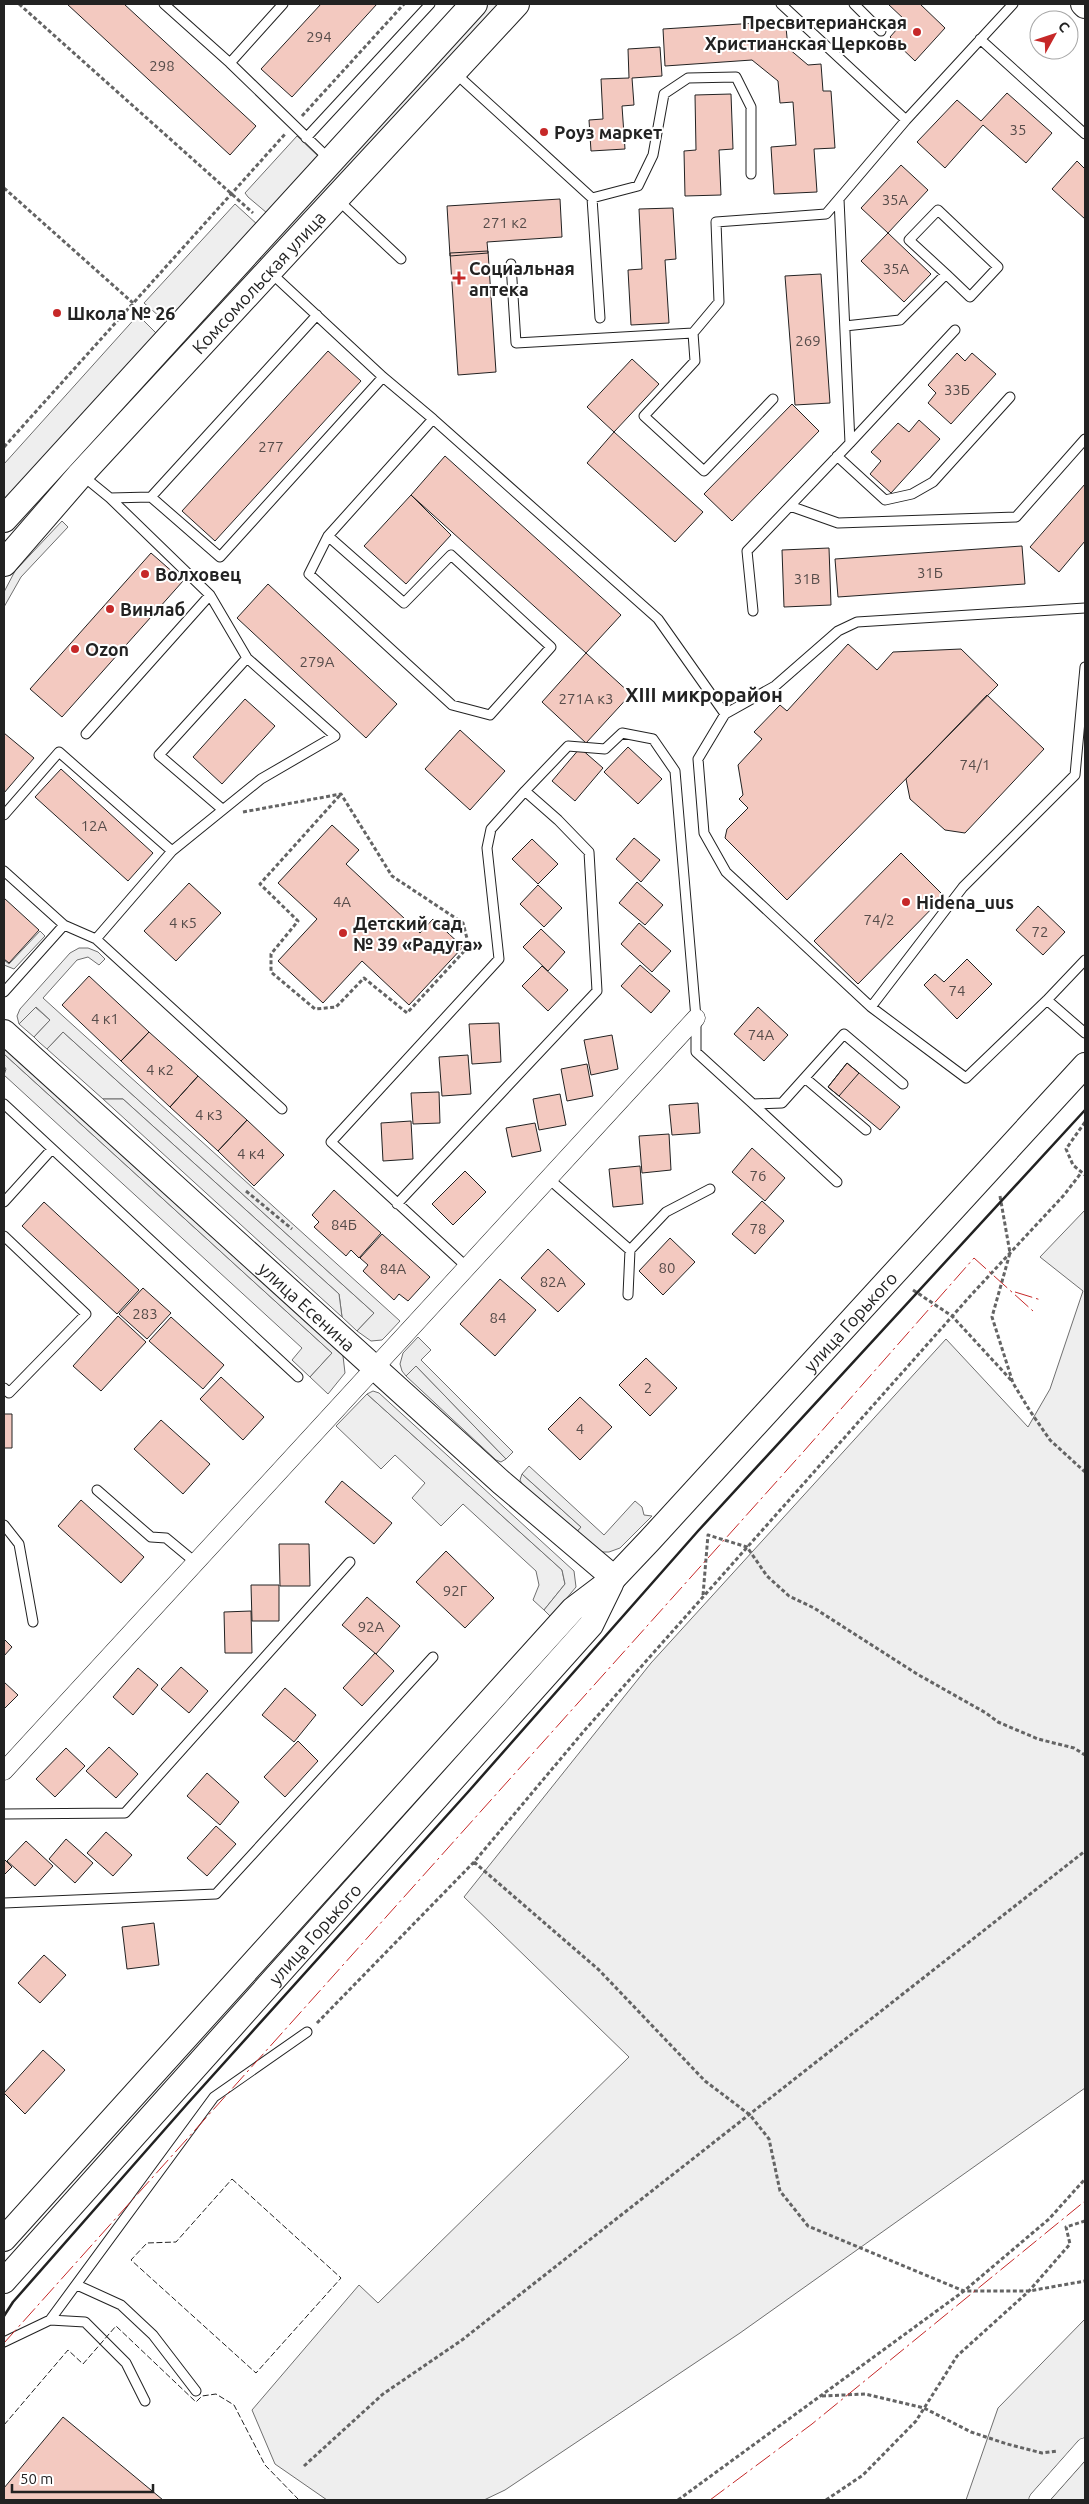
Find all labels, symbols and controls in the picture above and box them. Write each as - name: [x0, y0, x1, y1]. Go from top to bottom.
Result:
- north arrow: [1029, 10, 1079, 60]
- place label: Пресвитерианская Христианская Церковь: [705, 12, 907, 53]
- text: С: [1055, 18, 1073, 35]
- marker: Пресвитерианская Христианская Церковь: [911, 26, 923, 38]
- house number: 294: [306, 28, 332, 45]
- house number: 298: [149, 57, 175, 74]
- house number: 35: [1010, 121, 1026, 138]
- place label: Роуз маркет: [554, 122, 662, 142]
- marker: Роуз маркет: [538, 126, 550, 138]
- house number: 35А: [882, 191, 909, 208]
- street label: Комсомольская улица: [188, 207, 329, 358]
- house number: 271 к2: [482, 214, 528, 231]
- place label: Социальная аптека: [469, 258, 575, 299]
- house number: 35А: [883, 260, 910, 277]
- marker: Социальная аптека: [453, 272, 465, 284]
- place label: Школа № 26: [67, 303, 175, 323]
- marker: Школа № 26: [51, 307, 63, 319]
- house number: 269: [795, 332, 821, 349]
- house number: 33Б: [944, 381, 970, 398]
- house number: 277: [258, 438, 284, 455]
- place label: Волховец: [155, 564, 241, 584]
- house number: 31Б: [917, 564, 943, 581]
- marker: Волховец: [139, 568, 151, 580]
- house number: 31В: [794, 570, 820, 587]
- place label: Винлаб: [120, 599, 185, 619]
- marker: Винлаб: [104, 603, 116, 615]
- place label: Ozon: [85, 639, 129, 659]
- marker: Ozon: [69, 643, 81, 655]
- house number: 279А: [299, 653, 335, 670]
- district label: XIII микрорайон: [625, 683, 783, 706]
- house number: 271А к3: [559, 690, 613, 707]
- house number: 74/1: [960, 756, 990, 773]
- house number: 12А: [81, 817, 108, 834]
- place label: Hidena_uus: [916, 892, 1014, 912]
- house number: 4А: [333, 893, 351, 910]
- marker: Hidena_uus: [900, 896, 912, 908]
- house number: 74/2: [864, 911, 894, 928]
- place label: Детский сад № 39 «Радуга»: [353, 913, 483, 954]
- house number: 4 к5: [169, 914, 197, 931]
- house number: 72: [1032, 923, 1048, 940]
- marker: Детский сад № 39 «Радуга»: [337, 927, 349, 939]
- house number: 74: [949, 982, 965, 999]
- house number: 4 к1: [91, 1010, 119, 1027]
- house number: 74А: [748, 1026, 775, 1043]
- house number: 4 к2: [146, 1061, 174, 1078]
- house number: 4 к3: [195, 1106, 223, 1123]
- house number: 4 к4: [237, 1145, 265, 1162]
- house number: 76: [750, 1167, 766, 1184]
- house number: 84Б: [331, 1216, 357, 1233]
- house number: 78: [750, 1220, 766, 1237]
- street label: улица Есенина: [255, 1258, 359, 1355]
- house number: 80: [659, 1259, 675, 1276]
- house number: 84А: [380, 1260, 407, 1277]
- street label: улица Горького: [799, 1267, 901, 1375]
- house number: 82А: [540, 1273, 567, 1290]
- house number: 283: [132, 1305, 158, 1322]
- house number: 84: [490, 1309, 506, 1326]
- house number: 2: [644, 1379, 652, 1396]
- house number: 4: [576, 1420, 584, 1437]
- house number: 92Г: [443, 1582, 468, 1599]
- house number: 92А: [358, 1618, 385, 1635]
- street label: улица Горького: [265, 1879, 365, 1988]
- scale bar: [12, 2462, 154, 2494]
- text: 50 m: [20, 2470, 53, 2487]

